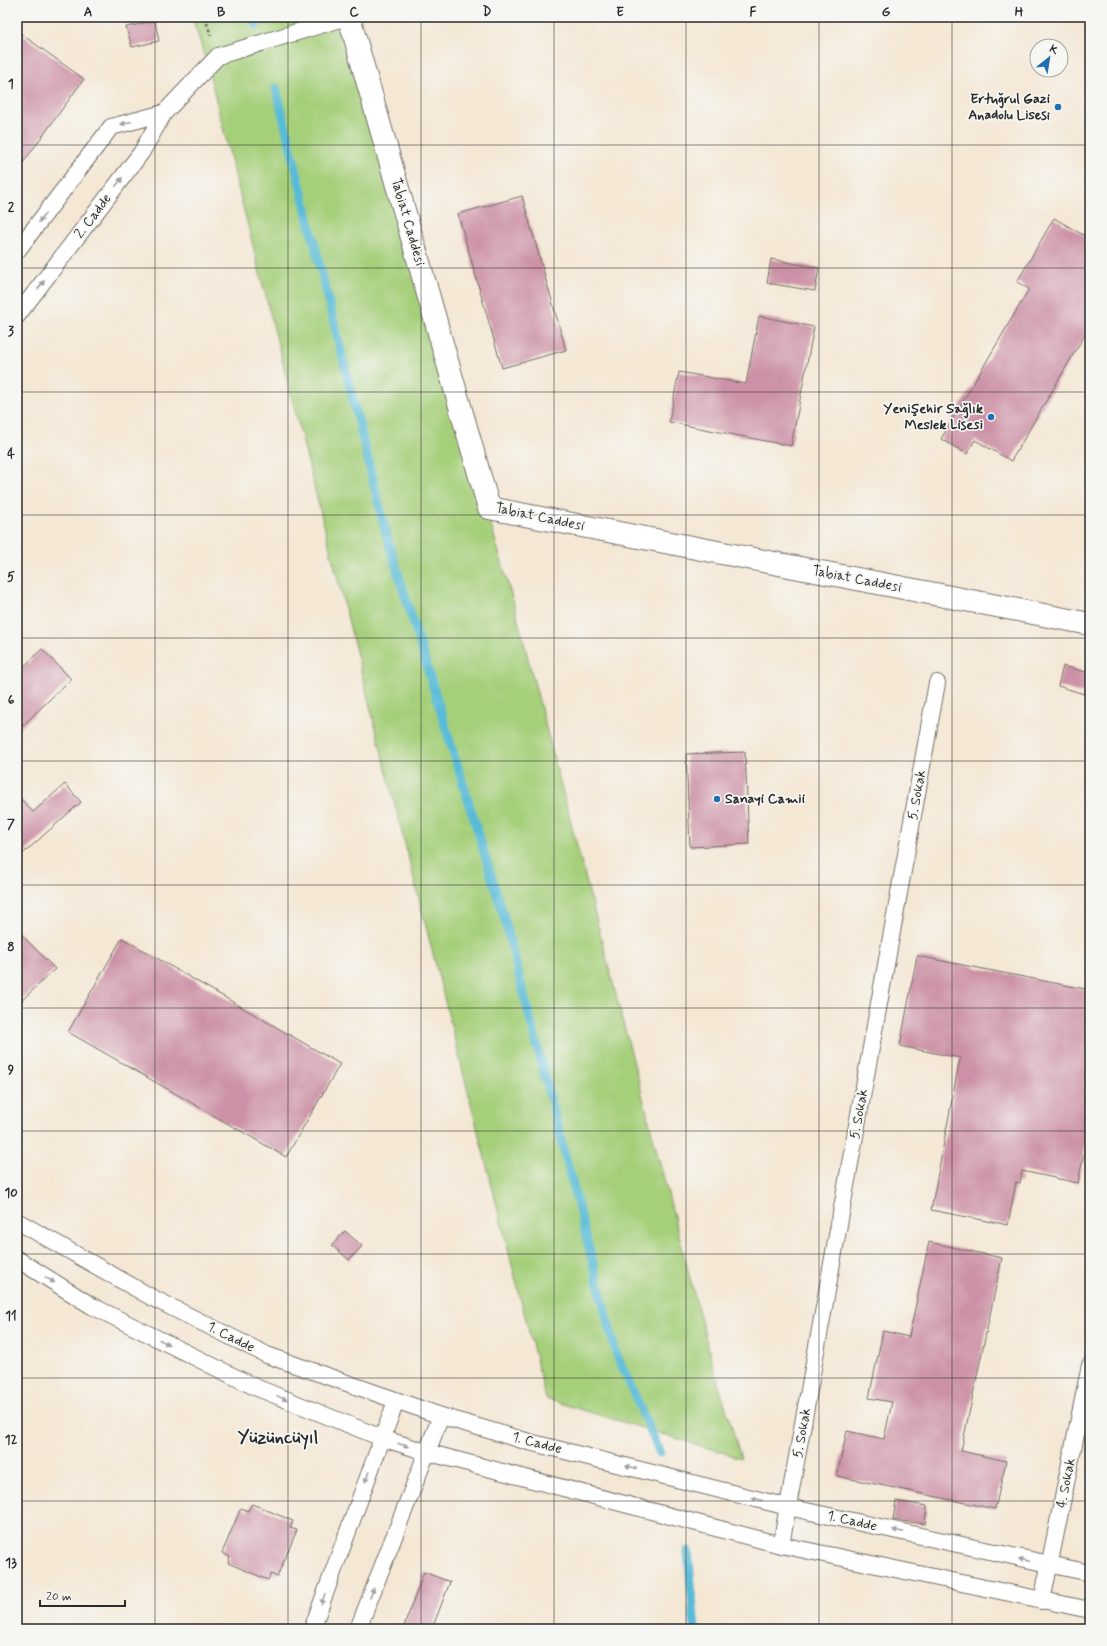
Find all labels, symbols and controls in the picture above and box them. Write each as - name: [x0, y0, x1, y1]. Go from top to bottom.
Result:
- text: A: [84, 4, 92, 21]
- text: B: [217, 4, 226, 21]
- text: C: [349, 4, 359, 21]
- text: D: [483, 4, 492, 21]
- text: E: [616, 4, 624, 21]
- text: F: [750, 4, 757, 21]
- text: G: [882, 4, 891, 21]
- text: H: [1015, 4, 1024, 21]
- north arrow: [1029, 38, 1069, 78]
- text: K: [1047, 42, 1061, 58]
- text: 1: [8, 76, 14, 93]
- place label: Ertuğrul Gazi Anadolu Lisesi: [968, 90, 1050, 124]
- marker: Ertuğrul Gazi Anadolu Lisesi: [1053, 102, 1063, 112]
- one-way arrow: [120, 120, 132, 126]
- one-way arrow: [115, 176, 123, 187]
- street label: Tabiat Caddesi: [387, 176, 429, 268]
- street label: 2. Cadde: [70, 190, 116, 242]
- text: 2: [8, 199, 15, 216]
- one-way arrow: [38, 213, 46, 224]
- one-way arrow: [36, 280, 45, 291]
- text: 3: [8, 323, 14, 340]
- place label: Yenişehir Sağlık Meslek Lisesi: [883, 400, 983, 434]
- marker: Yenişehir Sağlık Meslek Lisesi: [986, 412, 996, 422]
- text: 4: [7, 446, 15, 463]
- street label: Tabiat Caddesi: [494, 499, 586, 535]
- street label: Tabiat Caddesi: [811, 562, 903, 596]
- text: 5: [7, 569, 15, 586]
- text: 6: [8, 692, 15, 709]
- street label: 5. Sokak: [904, 769, 930, 821]
- place label: Sanayi Camii: [725, 790, 805, 808]
- marker: Sanayi Camii: [712, 794, 722, 804]
- text: 7: [7, 816, 15, 833]
- text: 8: [7, 939, 15, 956]
- text: 9: [8, 1062, 15, 1079]
- street label: 5. Sokak: [846, 1088, 872, 1140]
- text: 10: [4, 1185, 18, 1202]
- one-way arrow: [45, 1276, 55, 1284]
- text: 11: [5, 1308, 17, 1325]
- street label: 1. Cadde: [204, 1317, 258, 1357]
- one-way arrow: [159, 1339, 170, 1345]
- one-way arrow: [276, 1395, 288, 1401]
- street label: 5. Sokak: [789, 1407, 815, 1459]
- district label: Yüzüncüyıl: [238, 1426, 318, 1450]
- street label: 1. Cadde: [510, 1428, 564, 1458]
- text: 12: [5, 1432, 17, 1449]
- one-way arrow: [397, 1442, 409, 1448]
- street label: 4. Sokak: [1052, 1457, 1080, 1509]
- one-way arrow: [625, 1464, 637, 1470]
- one-way arrow: [364, 1471, 370, 1483]
- one-way arrow: [751, 1496, 763, 1502]
- street label: 1. Cadde: [825, 1507, 879, 1535]
- one-way arrow: [891, 1528, 904, 1534]
- text: 13: [5, 1555, 17, 1572]
- one-way arrow: [1018, 1556, 1031, 1562]
- scale bar: [40, 1582, 125, 1608]
- one-way arrow: [369, 1586, 375, 1598]
- text: 20 m: [46, 1589, 72, 1605]
- one-way arrow: [319, 1593, 325, 1605]

